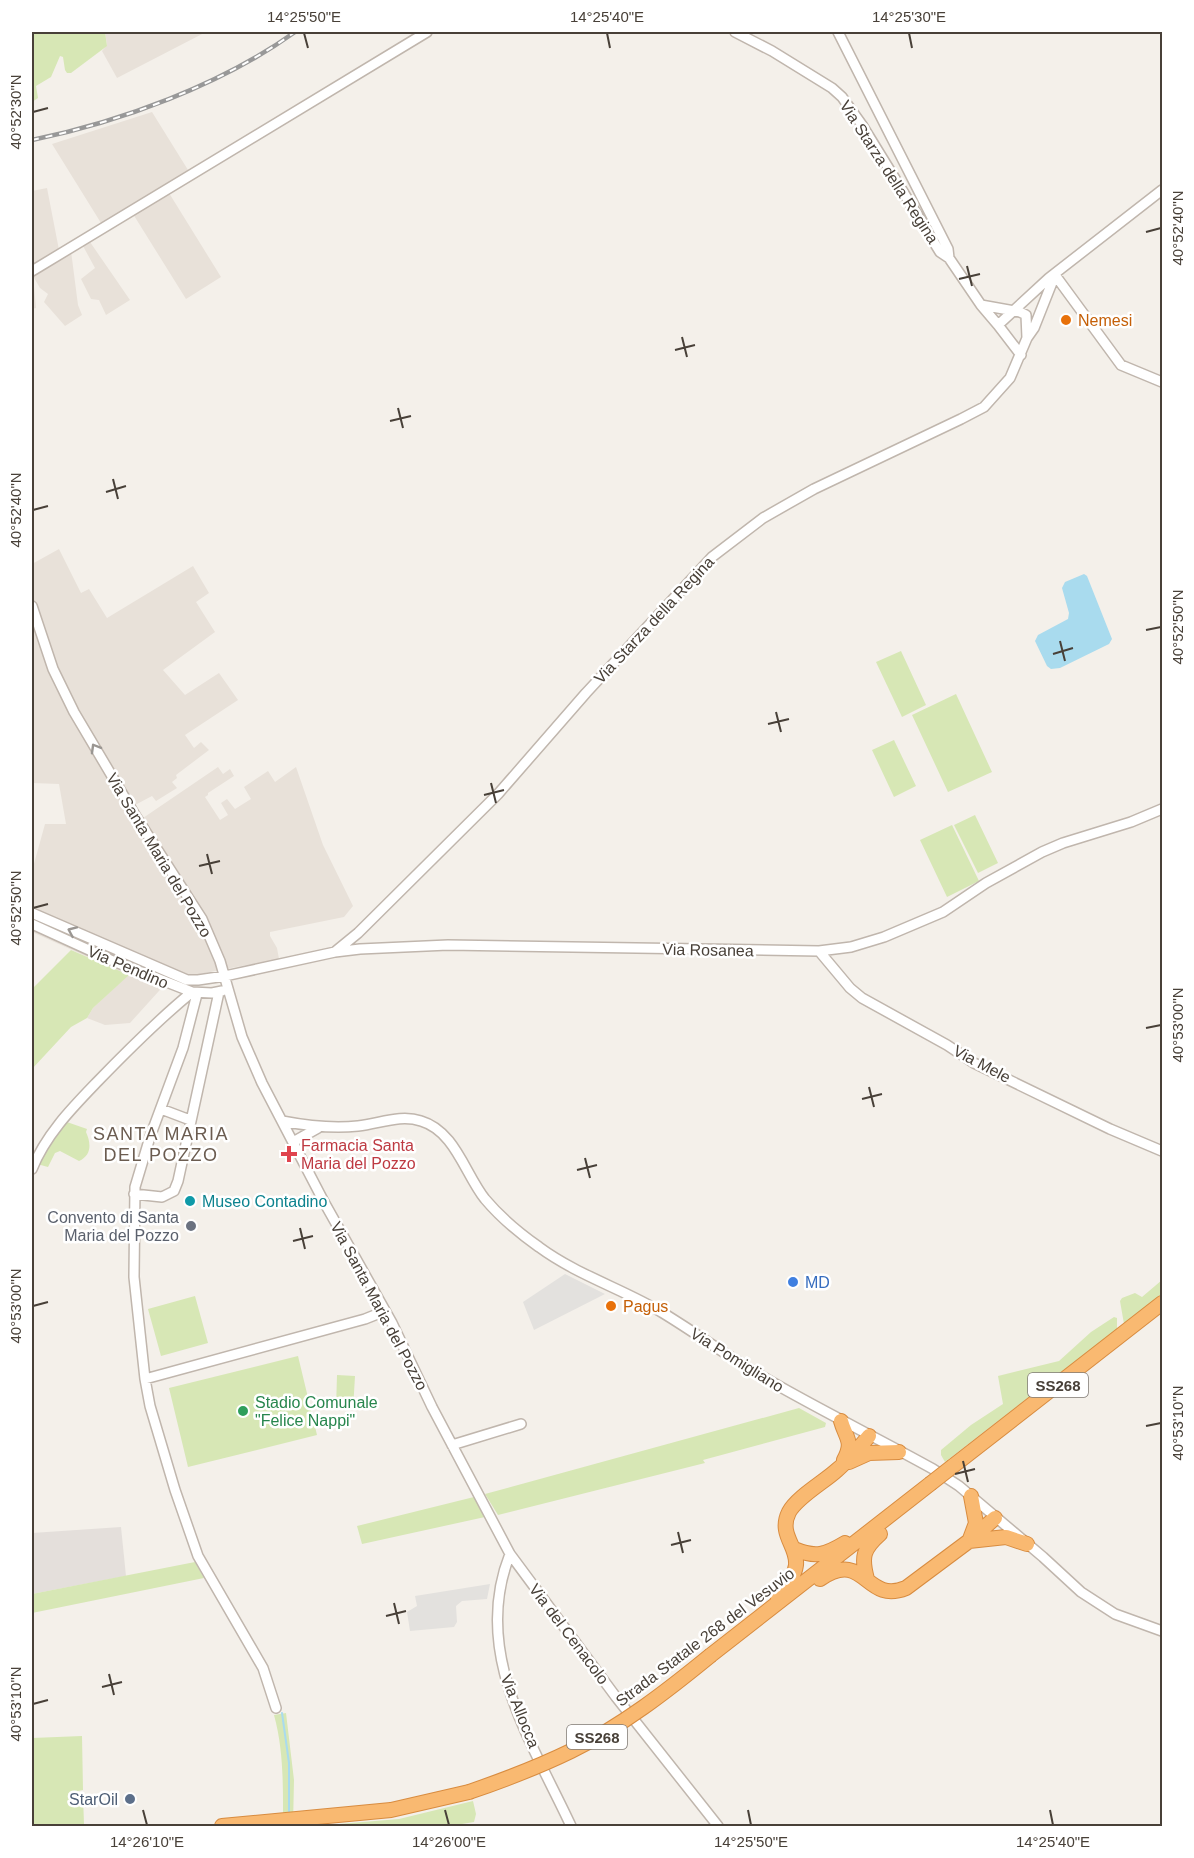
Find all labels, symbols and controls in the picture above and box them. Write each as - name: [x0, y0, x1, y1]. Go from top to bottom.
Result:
- text: 14°25'50"E: [267, 8, 341, 25]
- text: 14°25'40"E: [570, 8, 644, 25]
- text: 14°25'30"E: [872, 8, 946, 25]
- text: 40°52'30"N: [7, 74, 24, 150]
- street label: Via Starza della Regina: [836, 97, 942, 247]
- text: 40°52'40"N: [1169, 190, 1186, 266]
- place label: Nemesi: [1078, 312, 1132, 329]
- marker: Nemesi: [1059, 313, 1073, 327]
- text: 40°52'40"N: [7, 472, 24, 548]
- street label: Via Starza della Regina: [591, 553, 717, 687]
- text: 40°52'50"N: [1169, 589, 1186, 665]
- one-way arrow: [91, 744, 102, 754]
- street label: Via Santa Maria del Pozzo: [103, 770, 215, 940]
- text: 40°52'50"N: [7, 870, 24, 946]
- one-way arrow: [67, 926, 78, 938]
- street label: Via Rosanea: [662, 941, 754, 959]
- street label: Via Pendino: [85, 942, 171, 992]
- text: 40°53'00"N: [1169, 987, 1186, 1063]
- street label: Via Mele: [951, 1042, 1013, 1086]
- district label: SANTA MARIA DEL POZZO: [93, 1124, 229, 1165]
- place label: Farmacia Santa Maria del Pozzo: [301, 1137, 416, 1172]
- marker: Farmacia Santa Maria del Pozzo: [282, 1147, 296, 1161]
- place label: Museo Contadino: [202, 1193, 328, 1210]
- marker: Museo Contadino: [183, 1194, 197, 1208]
- place label: Convento di Santa Maria del Pozzo: [47, 1209, 179, 1244]
- marker: Convento di Santa Maria del Pozzo: [184, 1219, 198, 1233]
- street label: Via Santa Maria del Pozzo: [327, 1219, 431, 1393]
- text: 40°53'00"N: [7, 1268, 24, 1344]
- place label: MD: [805, 1274, 830, 1291]
- marker: MD: [786, 1275, 800, 1289]
- place label: Pagus: [623, 1298, 668, 1315]
- marker: Pagus: [604, 1299, 618, 1313]
- street label: Via Pomigliano: [687, 1325, 787, 1395]
- road number: SS268: [1028, 1373, 1088, 1397]
- text: 40°53'10"N: [1169, 1385, 1186, 1461]
- place label: Stadio Comunale "Felice Nappi": [255, 1394, 378, 1429]
- marker: Stadio Comunale "Felice Nappi": [236, 1404, 250, 1418]
- street label: Strada Statale 268 del Vesuvio: [613, 1564, 798, 1710]
- street label: Via del Cenacolo: [526, 1581, 612, 1687]
- text: 40°53'10"N: [7, 1666, 24, 1742]
- street label: Via Allocca: [498, 1672, 543, 1750]
- road number: SS268: [567, 1725, 627, 1749]
- place label: StarOil: [69, 1791, 118, 1808]
- marker: StarOil: [123, 1792, 137, 1806]
- text: 14°26'10"E: [110, 1833, 184, 1850]
- text: 14°26'00"E: [412, 1833, 486, 1850]
- text: 14°25'50"E: [714, 1833, 788, 1850]
- text: 14°25'40"E: [1016, 1833, 1090, 1850]

